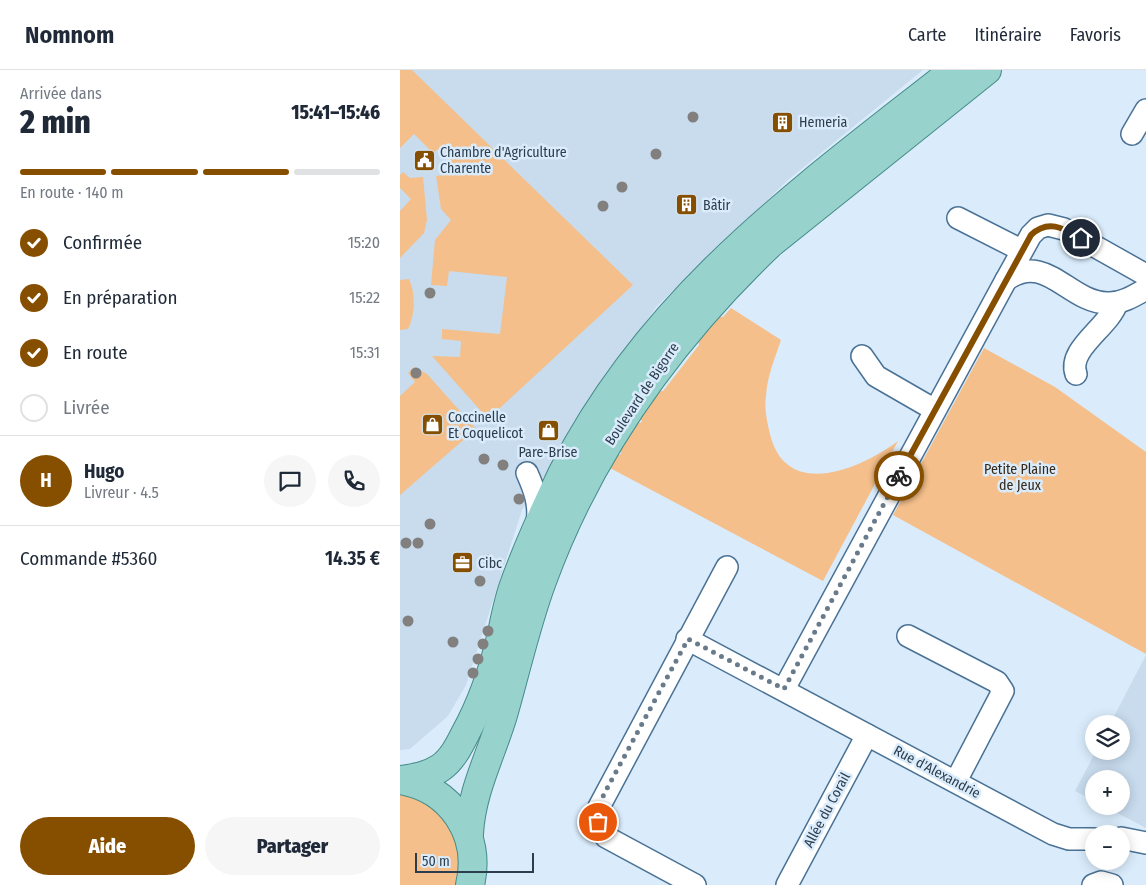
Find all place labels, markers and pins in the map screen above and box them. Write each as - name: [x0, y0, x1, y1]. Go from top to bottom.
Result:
- building icon: Hemeria: [771, 110, 795, 134]
- place label: Hemeria: [799, 114, 847, 131]
- place label: Chambre d'Agriculture Charente: [440, 144, 567, 177]
- public building icon: Chambre d'Agriculture Charente: [412, 148, 436, 172]
- building icon: Bâtir: [675, 193, 699, 217]
- place label: Bâtir: [703, 197, 731, 214]
- pin: [1060, 217, 1102, 259]
- place label: Coccinelle Et Coquelicot: [448, 409, 523, 442]
- shop icon: Coccinelle Et Coquelicot: [420, 413, 444, 437]
- shop icon: Pare-Brise: [536, 418, 560, 442]
- place label: Pare-Brise: [519, 444, 578, 461]
- office icon: Cibc: [450, 551, 474, 575]
- place label: Cibc: [478, 555, 502, 572]
- pin: [577, 801, 619, 843]

